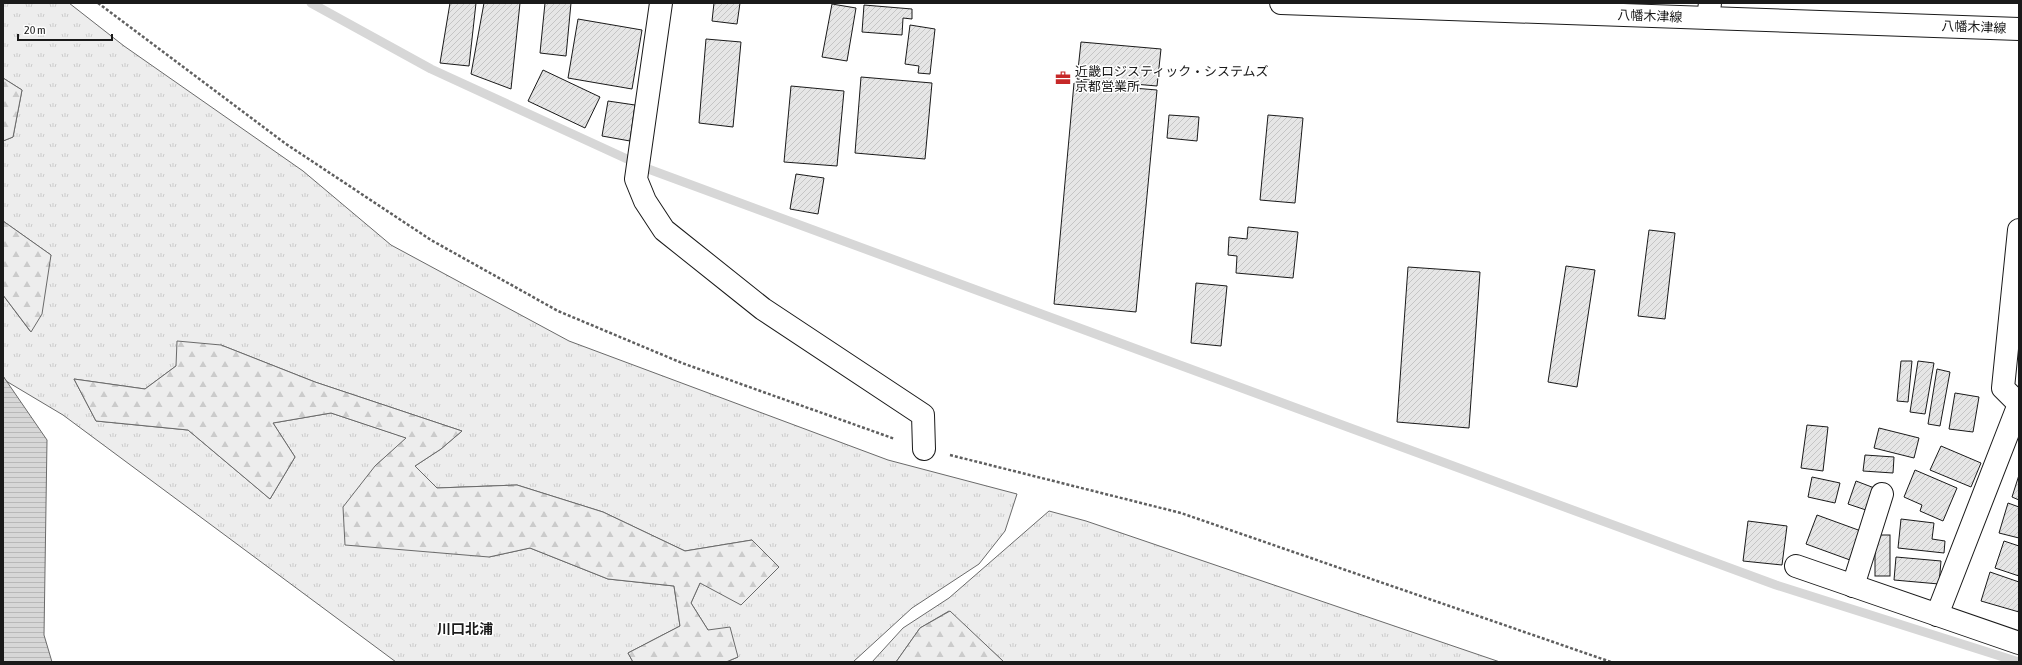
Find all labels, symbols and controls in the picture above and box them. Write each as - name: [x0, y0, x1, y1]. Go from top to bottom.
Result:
- street label: 八幡木津線: [1617, 7, 1683, 25]
- scale bar: [18, 16, 112, 42]
- street label: 八幡木津線: [1941, 18, 2007, 36]
- text: 20 m: [24, 23, 46, 37]
- place label: 近畿ロジスティック・システムズ 京都営業所: [1075, 64, 1269, 94]
- office icon: 近畿ロジスティック・システムズ 京都営業所: [1054, 69, 1072, 87]
- district label: 川口北浦: [437, 621, 493, 637]

